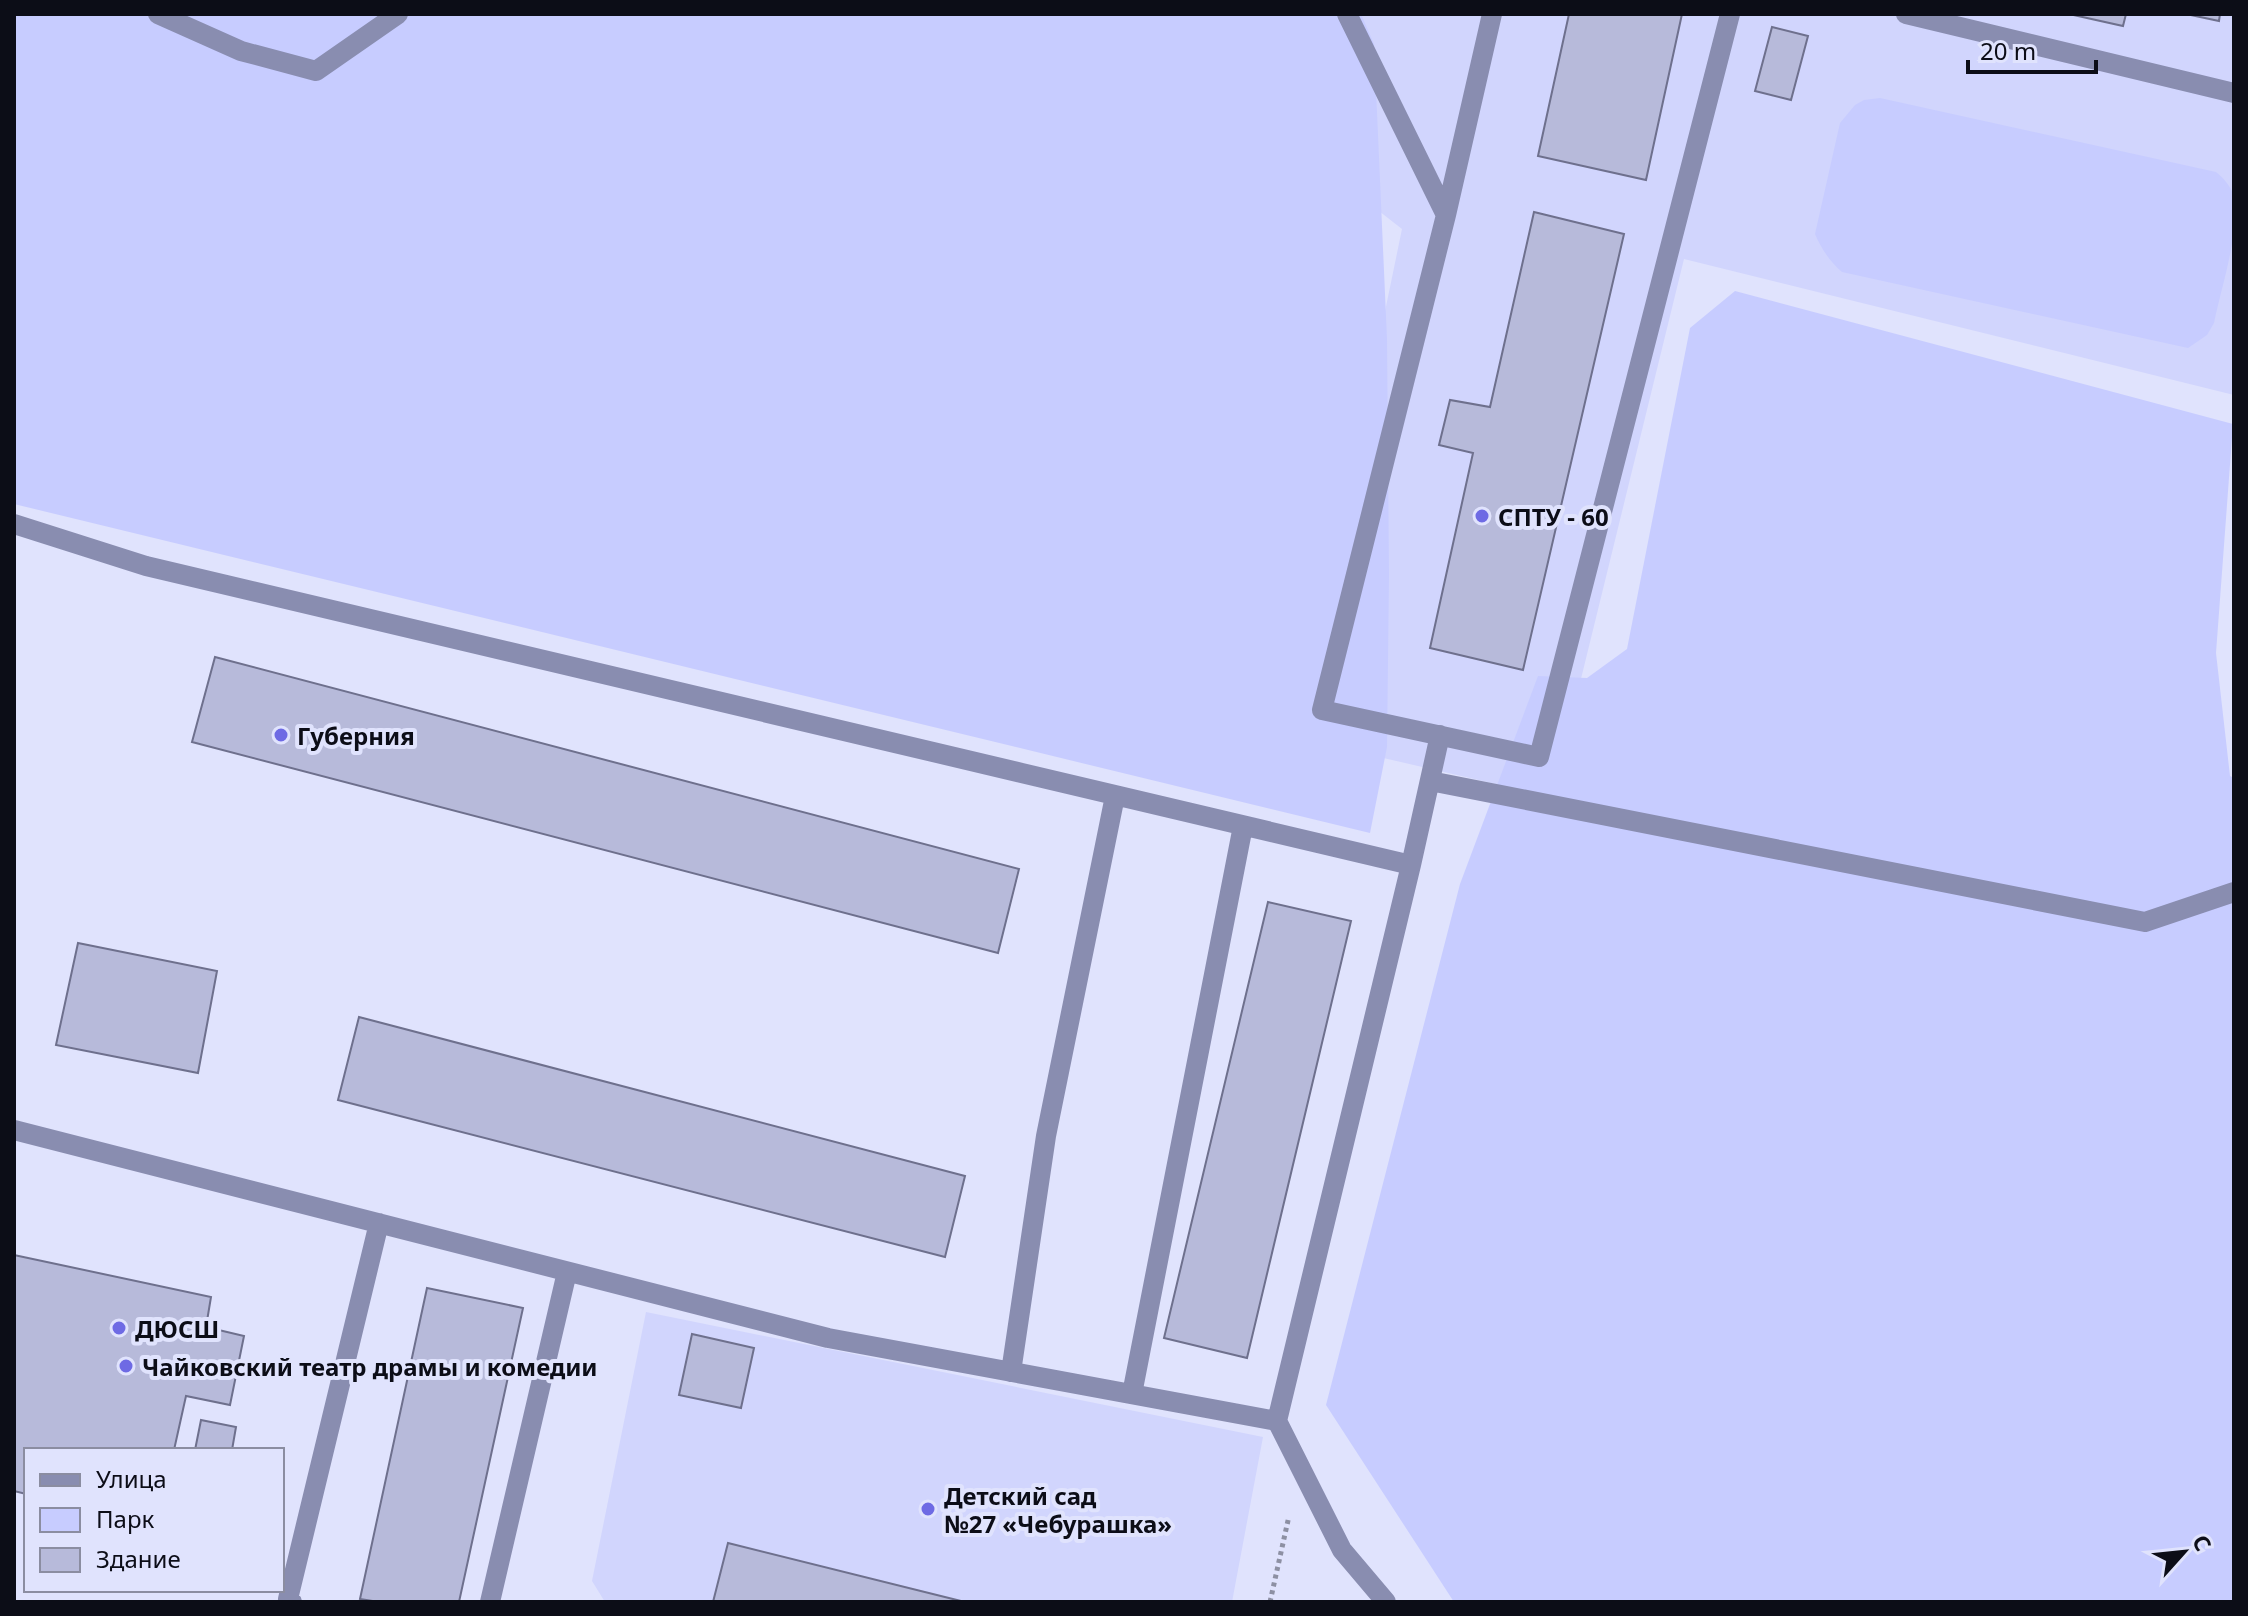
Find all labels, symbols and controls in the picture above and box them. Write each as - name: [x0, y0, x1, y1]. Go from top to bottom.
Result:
- scale bar: [1968, 24, 2096, 74]
- text: 20 m: [1980, 34, 2036, 67]
- place label: СПТУ - 60: [1498, 500, 1609, 533]
- marker: СПТУ - 60: [1473, 507, 1491, 525]
- place label: Губерния: [297, 719, 415, 752]
- marker: Губерния: [272, 726, 290, 744]
- place label: ДЮСШ: [135, 1312, 219, 1345]
- marker: ДЮСШ: [110, 1319, 128, 1337]
- place label: Чайковский театр драмы и комедии: [142, 1350, 598, 1383]
- marker: Чайковский театр драмы и комедии: [117, 1357, 135, 1375]
- legend: [24, 1448, 284, 1592]
- text: Улица: [96, 1462, 167, 1495]
- place label: Детский сад №27 «Чебурашка»: [944, 1479, 1172, 1540]
- marker: Детский сад №27 «Чебурашка»: [919, 1500, 937, 1518]
- text: Парк: [96, 1502, 155, 1535]
- north arrow: [2144, 1512, 2224, 1592]
- text: С: [2186, 1529, 2219, 1556]
- text: Здание: [96, 1542, 181, 1575]

